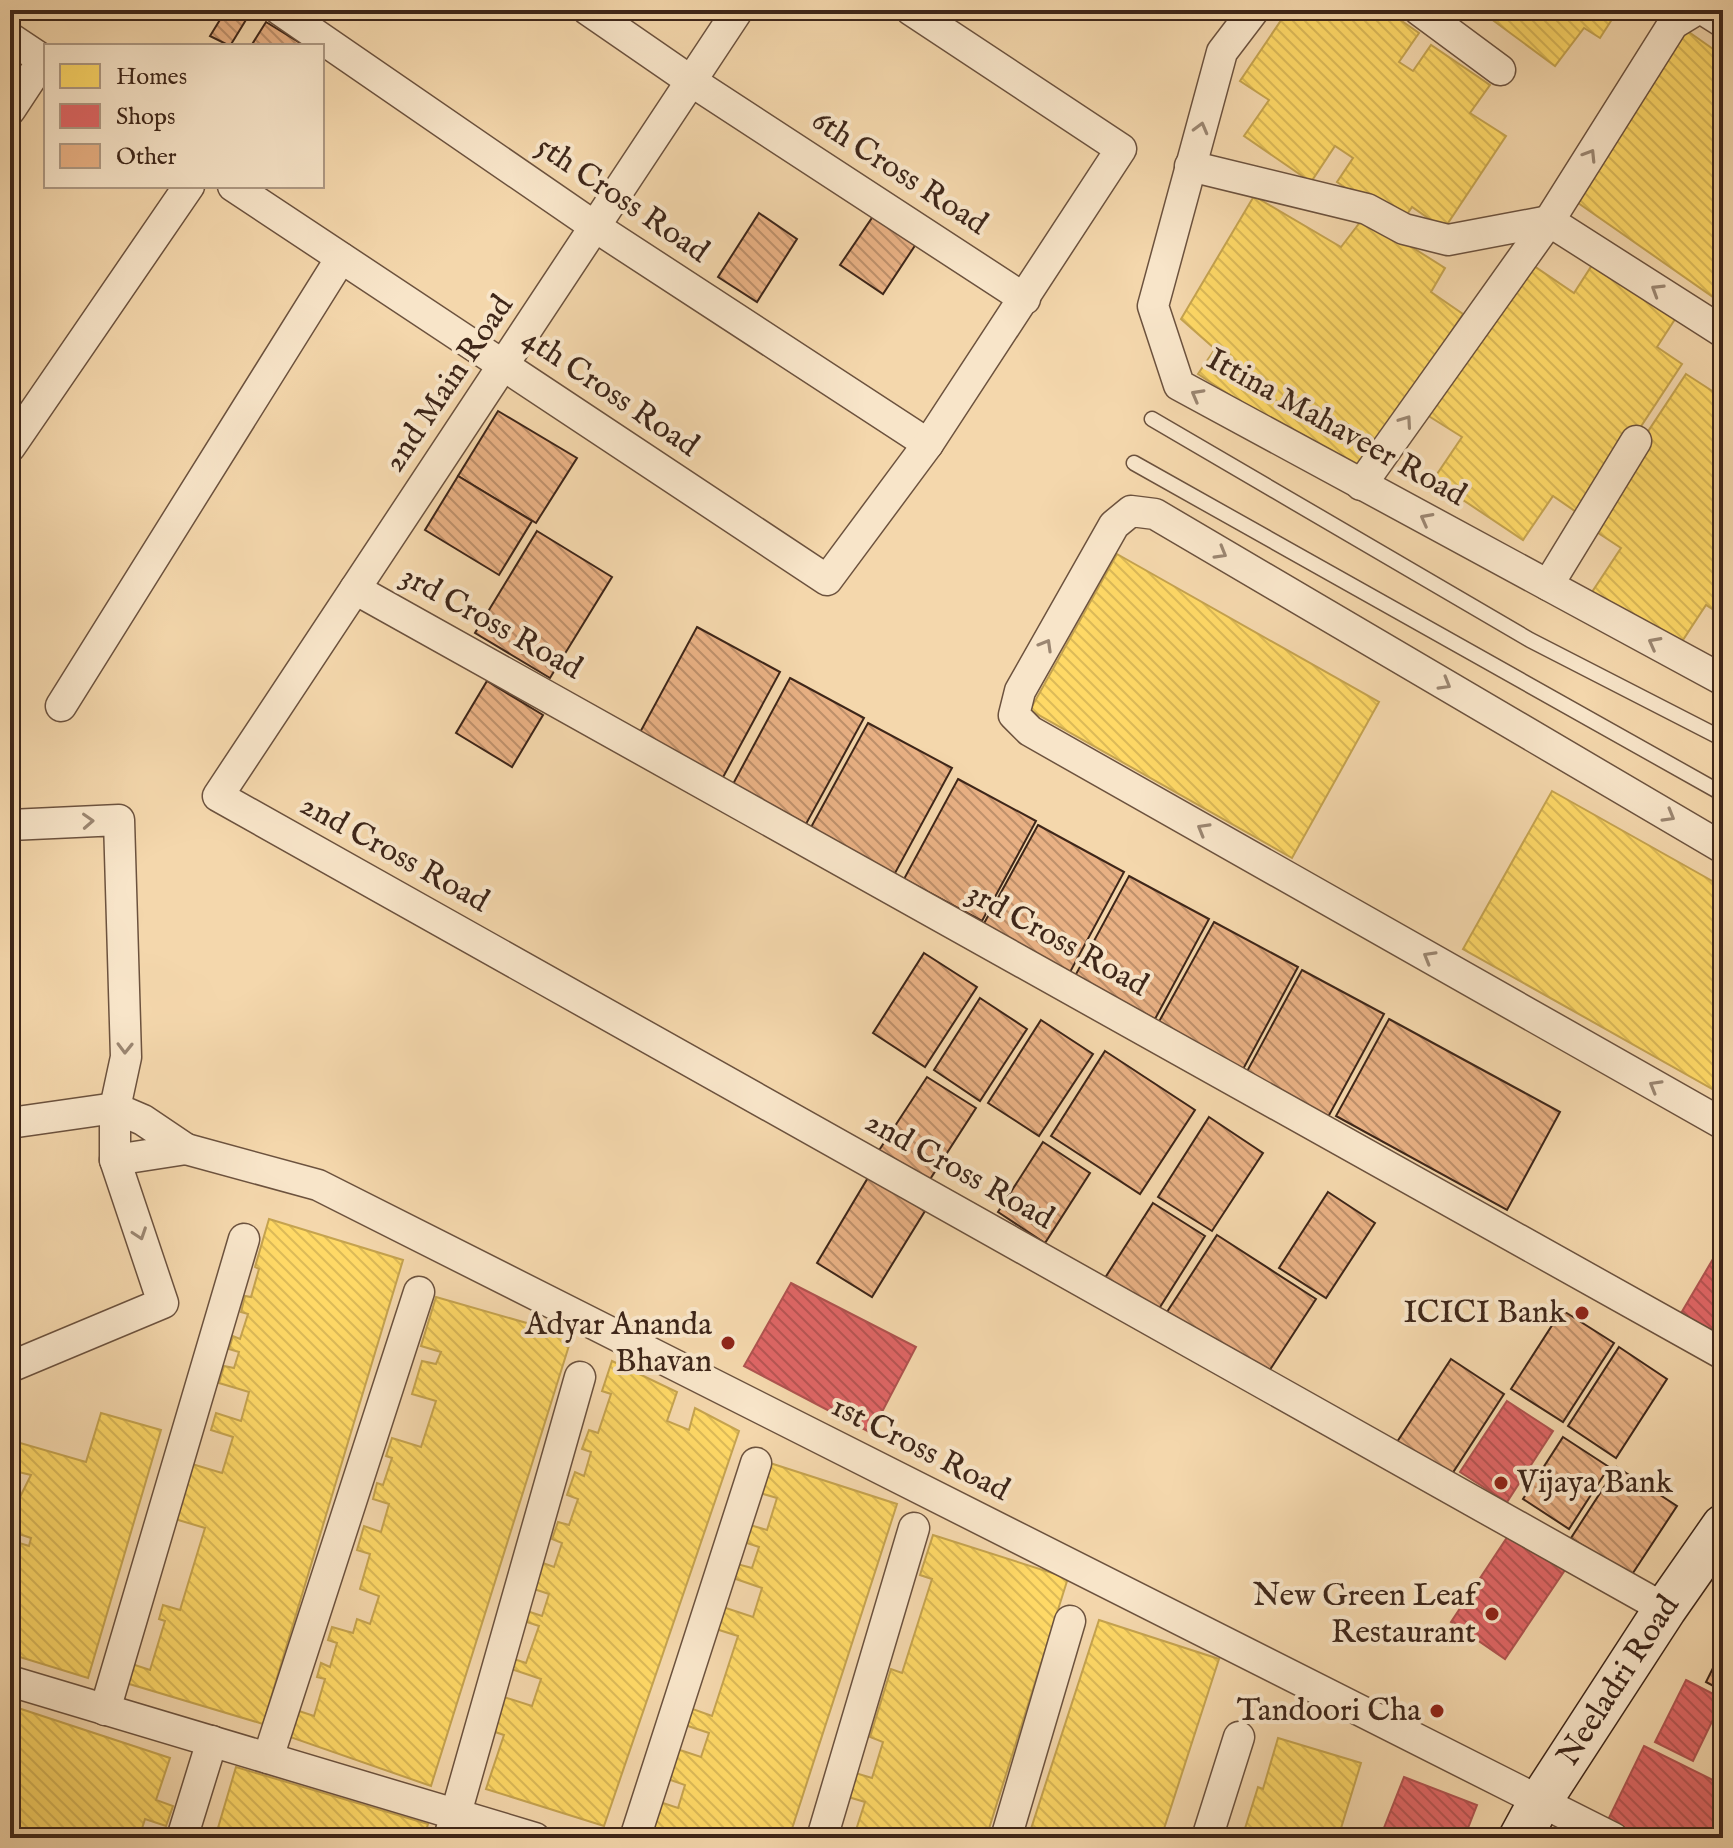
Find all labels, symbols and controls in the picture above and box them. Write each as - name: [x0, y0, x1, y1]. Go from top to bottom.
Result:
- legend: [44, 44, 324, 188]
- text: Homes: [116, 62, 187, 93]
- street label: 6th Cross Road: [803, 101, 996, 246]
- text: Shops: [116, 102, 175, 133]
- one-way arrow: [1192, 122, 1208, 136]
- street label: 5th Cross Road: [528, 127, 717, 273]
- text: Other: [116, 142, 177, 173]
- one-way arrow: [1581, 149, 1596, 164]
- one-way arrow: [1651, 284, 1666, 299]
- street label: 2nd Main Road: [375, 287, 524, 480]
- street label: 4th Cross Road: [514, 319, 707, 468]
- street label: Ittina Mahaveer Road: [1199, 340, 1474, 517]
- one-way arrow: [1191, 389, 1206, 404]
- one-way arrow: [1397, 416, 1411, 430]
- one-way arrow: [1419, 514, 1434, 529]
- one-way arrow: [1212, 543, 1227, 559]
- street label: 3rd Cross Road: [393, 556, 590, 690]
- one-way arrow: [1649, 637, 1663, 653]
- one-way arrow: [1036, 639, 1052, 653]
- one-way arrow: [1436, 675, 1451, 690]
- street label: 2nd Cross Road: [292, 785, 496, 923]
- one-way arrow: [1660, 806, 1675, 822]
- one-way arrow: [82, 813, 95, 830]
- one-way arrow: [1197, 823, 1212, 839]
- street label: 3rd Cross Road: [959, 873, 1156, 1007]
- one-way arrow: [1423, 951, 1438, 967]
- one-way arrow: [116, 1042, 134, 1055]
- one-way arrow: [1649, 1080, 1663, 1095]
- street label: 2nd Cross Road: [857, 1102, 1061, 1240]
- one-way arrow: [130, 1226, 146, 1240]
- place label: ICICI Bank: [1403, 1293, 1567, 1334]
- marker: ICICI Bank: [1573, 1304, 1591, 1322]
- place label: Adyar Ananda Bhavan: [524, 1305, 712, 1383]
- marker: Adyar Ananda Bhavan: [719, 1334, 737, 1352]
- street label: 1st Cross Road: [824, 1387, 1017, 1512]
- place label: Vijaya Bank: [1516, 1463, 1674, 1504]
- marker: Vijaya Bank: [1492, 1474, 1510, 1492]
- place label: New Green Leaf Restaurant: [1253, 1576, 1481, 1654]
- street label: Neeladri Road: [1549, 1587, 1690, 1774]
- marker: New Green Leaf Restaurant: [1483, 1605, 1501, 1623]
- place label: Tandoori Cha: [1237, 1691, 1421, 1732]
- marker: Tandoori Cha: [1428, 1702, 1446, 1720]

